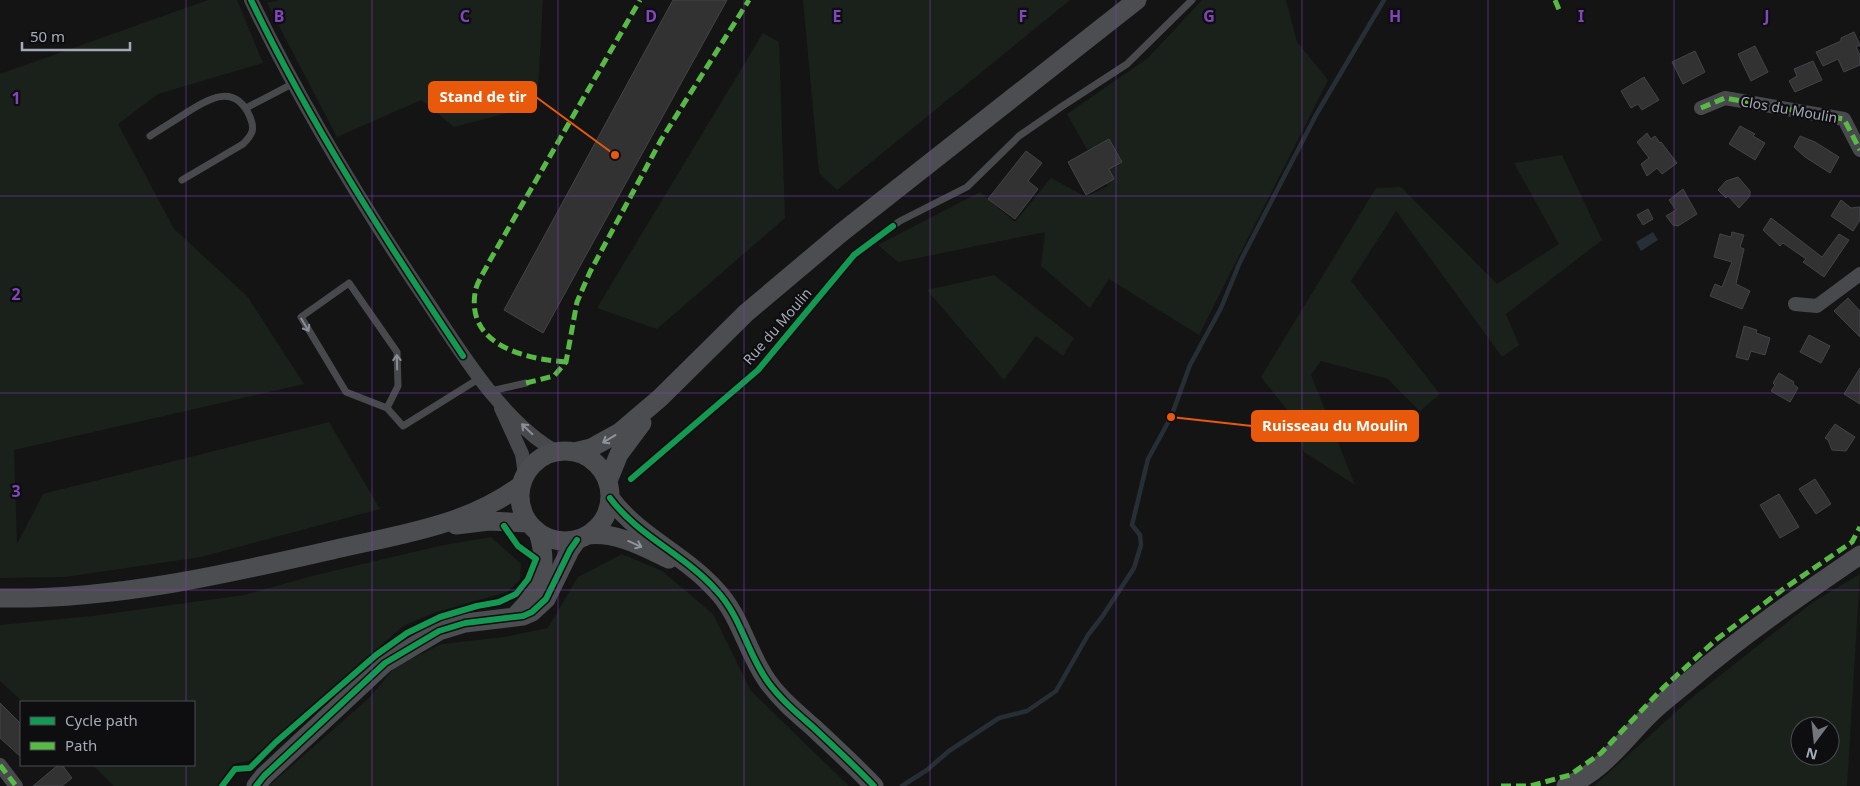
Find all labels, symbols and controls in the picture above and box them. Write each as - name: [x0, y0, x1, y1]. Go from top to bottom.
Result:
- text: B: [274, 5, 284, 27]
- text: C: [460, 5, 470, 27]
- text: D: [645, 5, 657, 27]
- text: E: [833, 5, 842, 27]
- text: F: [1019, 5, 1027, 27]
- text: G: [1203, 5, 1215, 27]
- text: H: [1389, 5, 1401, 27]
- text: I: [1578, 5, 1584, 27]
- text: J: [1762, 5, 1770, 27]
- scale bar: [22, 20, 130, 52]
- text: 50 m: [30, 26, 65, 46]
- callout: Stand de tir: [429, 82, 536, 112]
- text: Stand de tir: [440, 86, 527, 106]
- text: 1: [11, 87, 21, 109]
- street label: Clos du Moulin: [1739, 91, 1839, 127]
- text: 2: [11, 283, 21, 305]
- street label: Rue du Moulin: [739, 284, 815, 368]
- one-way arrow: [301, 317, 311, 331]
- one-way arrow: [393, 354, 402, 370]
- callout: Ruisseau du Moulin: [1252, 411, 1418, 441]
- text: Ruisseau du Moulin: [1262, 415, 1408, 435]
- one-way arrow: [520, 423, 533, 435]
- one-way arrow: [601, 434, 616, 444]
- text: 3: [11, 480, 21, 502]
- one-way arrow: [627, 539, 642, 549]
- legend: [20, 701, 195, 766]
- text: Cycle path: [65, 710, 138, 730]
- north arrow: [1790, 716, 1840, 766]
- text: Path: [65, 735, 97, 755]
- text: N: [1804, 743, 1819, 765]

